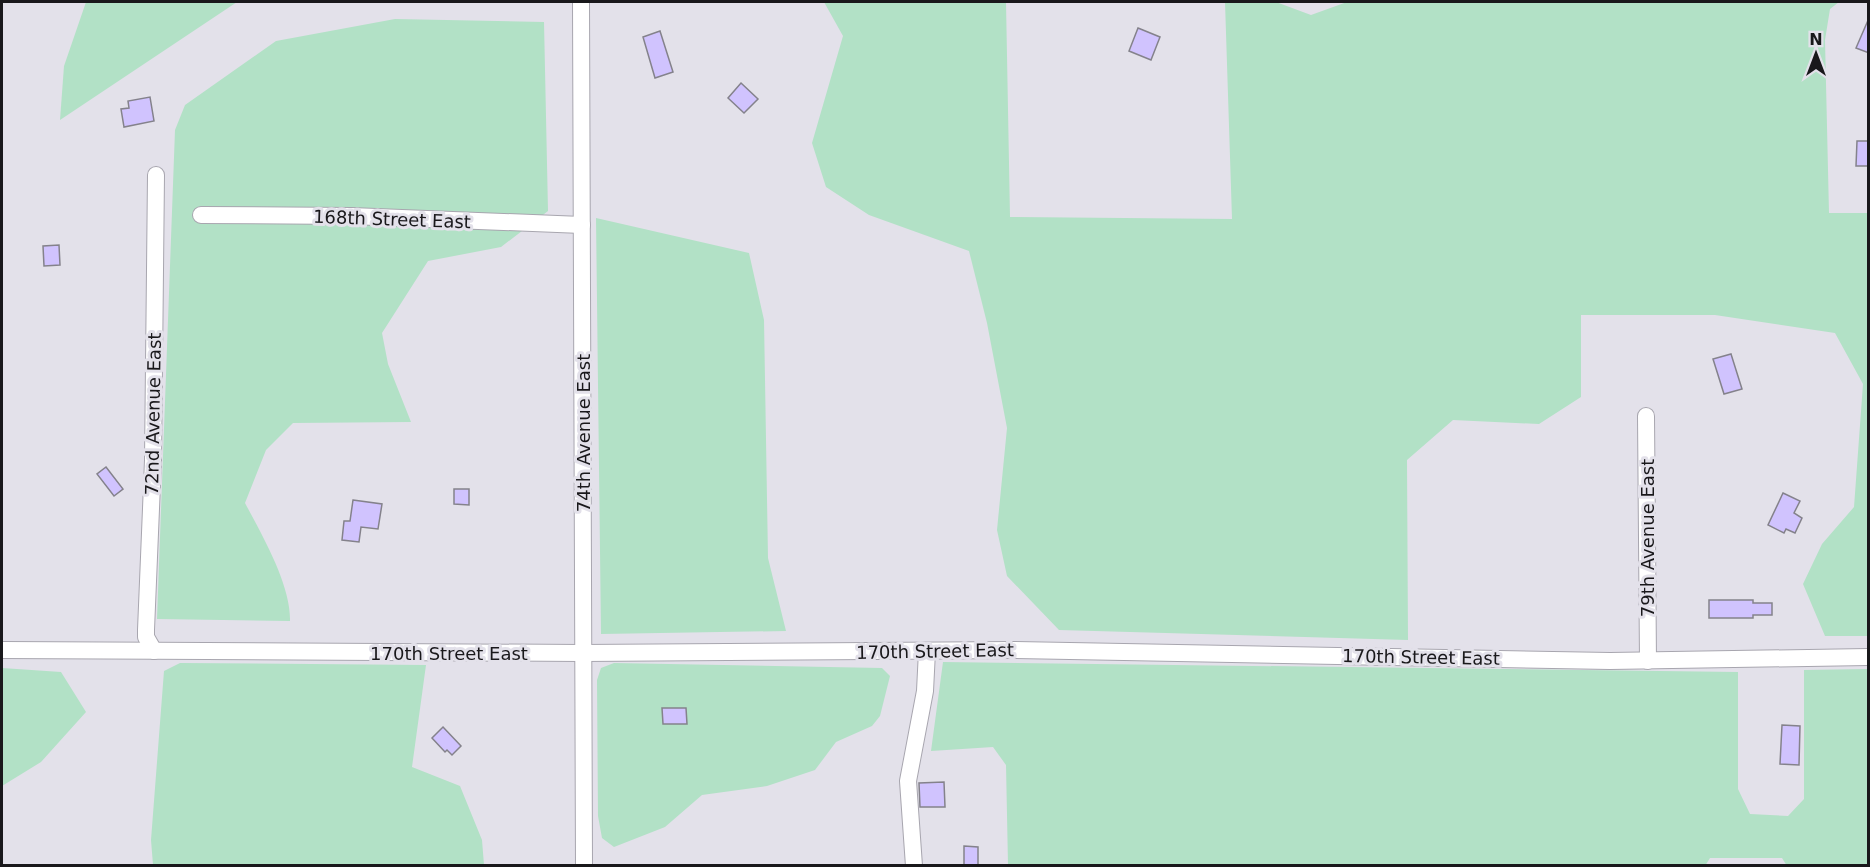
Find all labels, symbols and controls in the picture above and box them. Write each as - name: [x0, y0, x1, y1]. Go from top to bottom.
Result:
- north arrow: [1786, 24, 1846, 84]
- text: N: [1809, 30, 1823, 49]
- street label: 168th Street East: [313, 206, 471, 232]
- street label: 72nd Avenue East: [141, 332, 165, 496]
- street label: 74th Avenue East: [573, 354, 594, 512]
- street label: 79th Avenue East: [1637, 459, 1658, 617]
- street label: 170th Street East: [856, 639, 1014, 663]
- street label: 170th Street East: [370, 643, 528, 664]
- street label: 170th Street East: [1342, 645, 1500, 669]

